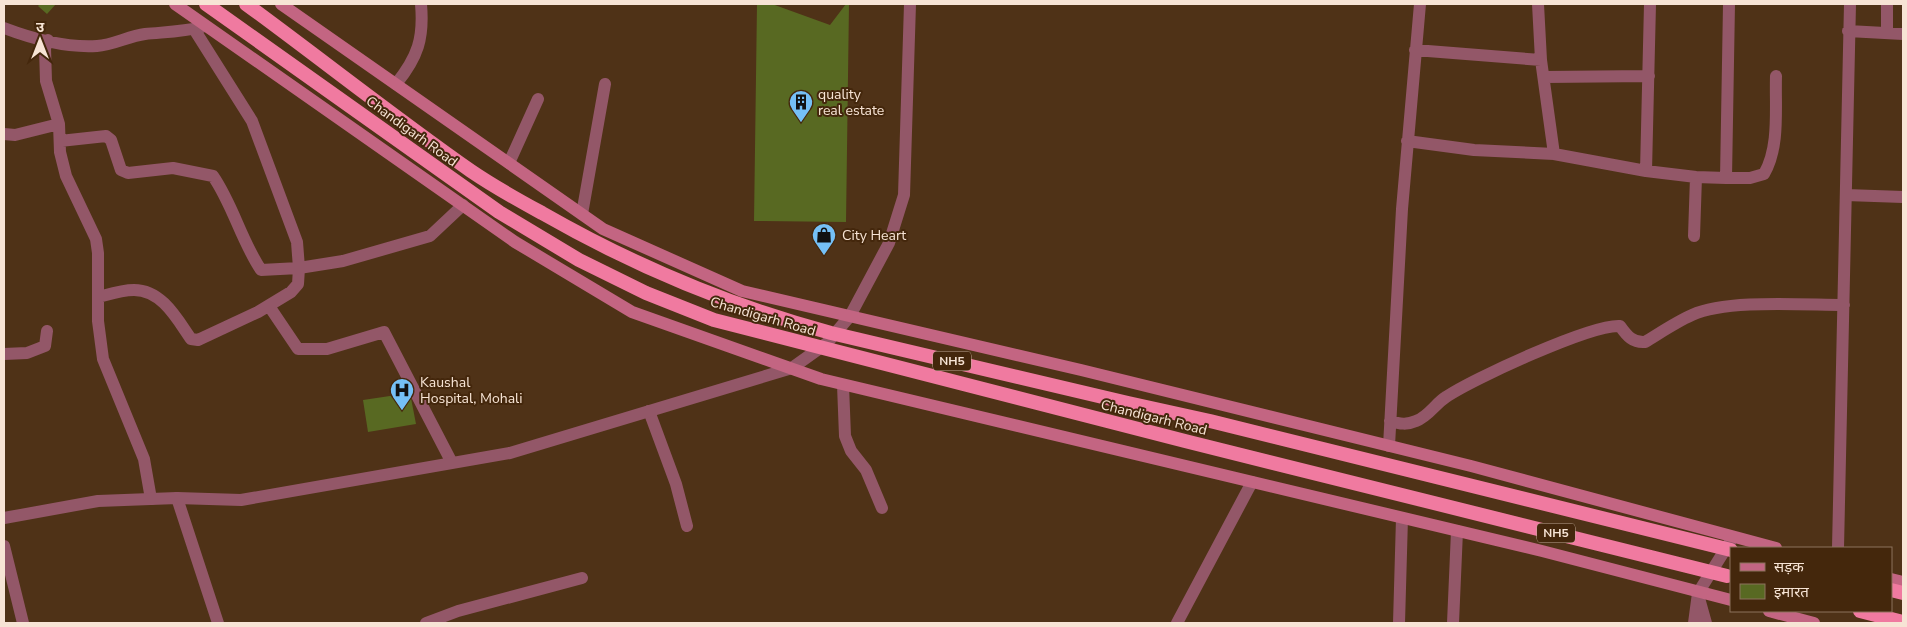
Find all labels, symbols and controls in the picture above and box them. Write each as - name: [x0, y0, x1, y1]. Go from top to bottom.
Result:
- north arrow: [15, 15, 65, 65]
- text: उ: [36, 18, 45, 37]
- place label: quality real estate: [818, 85, 884, 120]
- building icon: quality real estate: [788, 89, 814, 123]
- street label: Chandigarh Road: [362, 92, 461, 171]
- shop icon: City Heart: [811, 222, 837, 256]
- place label: City Heart: [842, 226, 906, 245]
- street label: Chandigarh Road: [708, 292, 818, 341]
- road number: NH5: [933, 352, 971, 371]
- place label: Kaushal Hospital, Mohali: [420, 373, 523, 408]
- hospital icon: Kaushal Hospital, Mohali: [389, 377, 415, 411]
- street label: Chandigarh Road: [1099, 395, 1209, 440]
- road number: NH5: [1537, 524, 1575, 542]
- legend: [1730, 547, 1892, 612]
- text: सड़क: [1774, 557, 1804, 577]
- text: इमारत: [1774, 582, 1809, 602]

